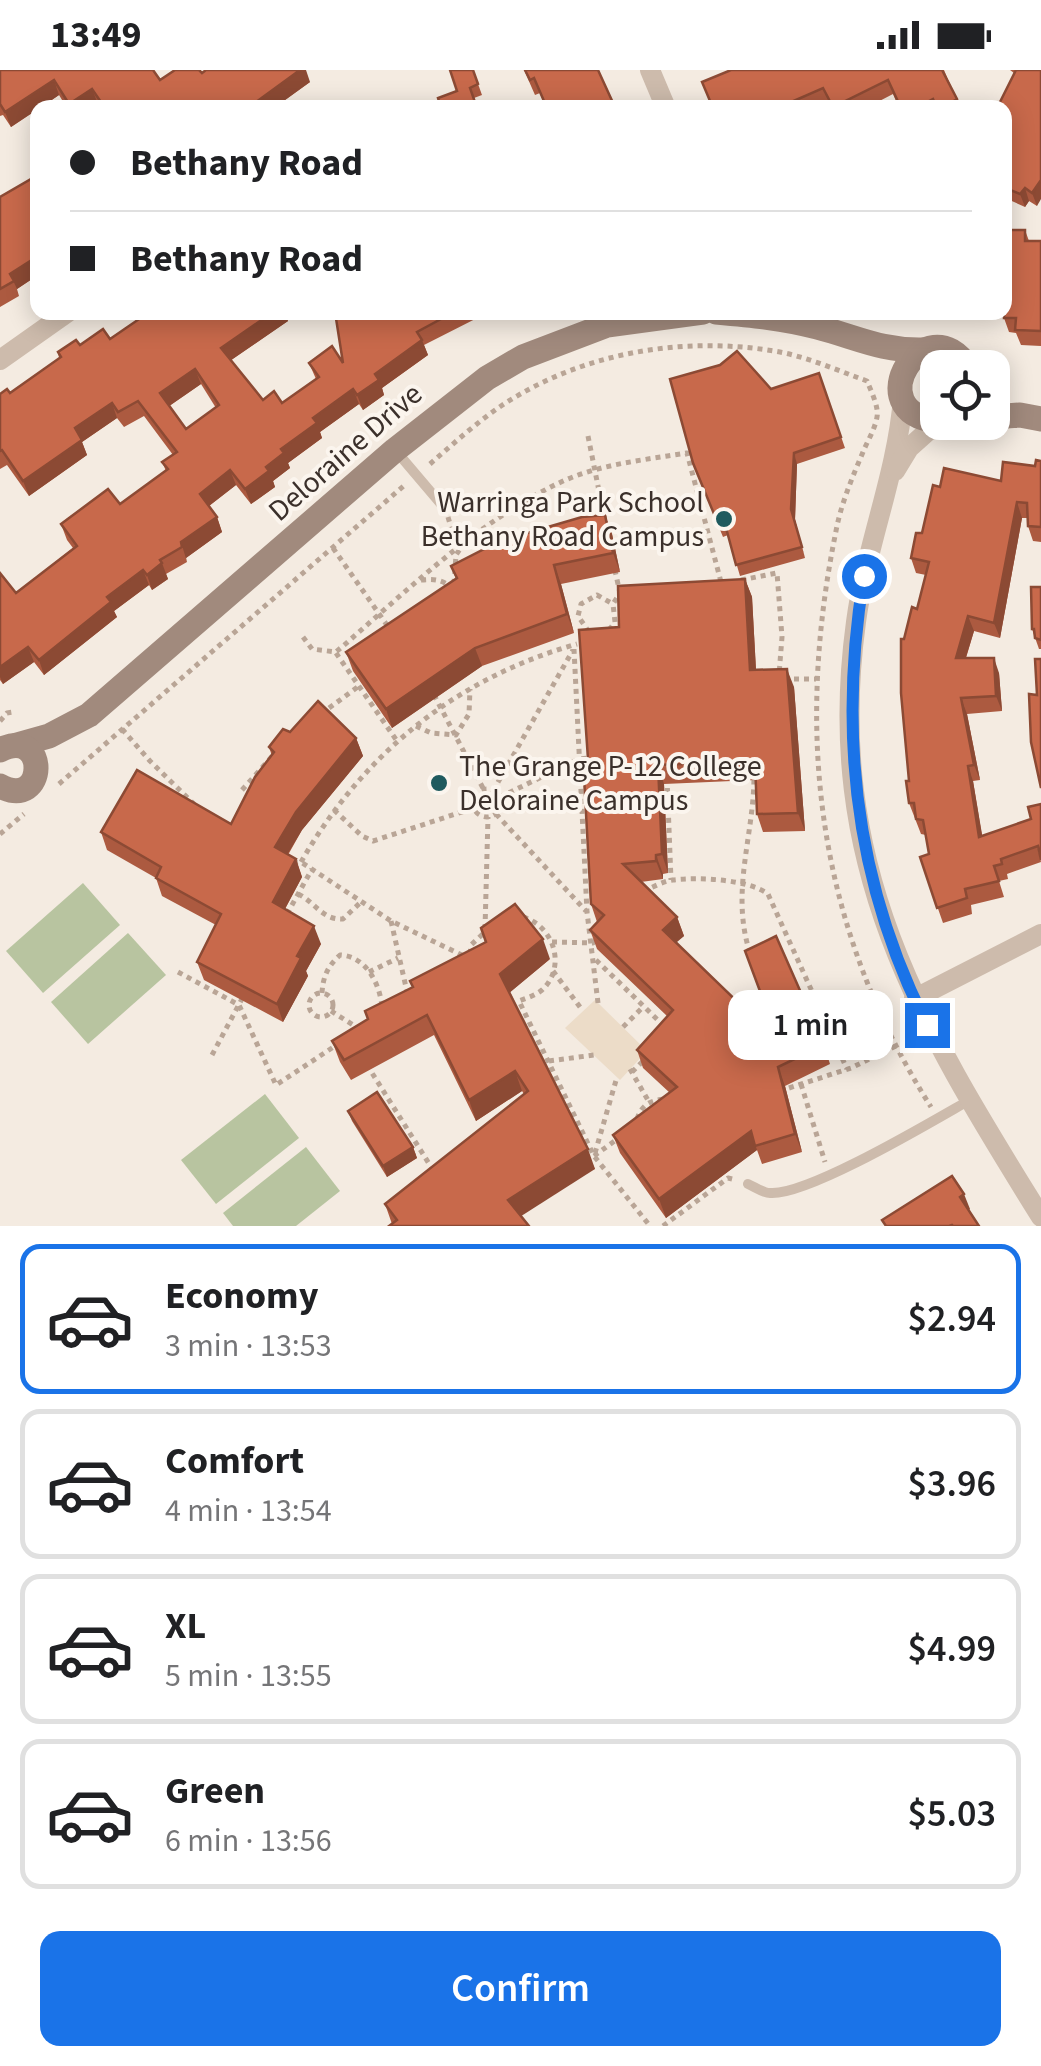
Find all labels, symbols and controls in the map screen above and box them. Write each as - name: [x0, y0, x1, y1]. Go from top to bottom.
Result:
- text: 13:49: [50, 8, 142, 62]
- text: Bethany Road: [130, 136, 363, 190]
- text: Bethany Road: [130, 232, 363, 286]
- map controls: [920, 350, 1010, 440]
- button: locate: [920, 350, 1010, 440]
- street label: Deloraine Drive: [259, 373, 432, 532]
- place label: Warringa Park School Bethany Road Campus: [421, 481, 704, 558]
- marker: Warringa Park School Bethany Road Campus: [713, 508, 735, 530]
- route start: [842, 554, 887, 599]
- place label: The Grange P-12 College Deloraine Campus: [459, 745, 762, 822]
- marker: The Grange P-12 College Deloraine Campus: [428, 772, 450, 794]
- callout: 1 min: [727, 990, 892, 1060]
- text: 1 min: [772, 1002, 849, 1048]
- route end: [905, 1003, 950, 1048]
- text: Economy: [165, 1269, 318, 1323]
- icon: car: [45, 1274, 135, 1364]
- text: $2.94: [908, 1292, 996, 1346]
- text: 3 min · 13:53: [165, 1323, 332, 1369]
- text: Comfort: [165, 1434, 304, 1488]
- icon: car: [45, 1439, 135, 1529]
- text: $3.96: [908, 1457, 996, 1511]
- text: 4 min · 13:54: [165, 1488, 332, 1534]
- text: XL: [165, 1599, 206, 1653]
- icon: car: [45, 1604, 135, 1694]
- text: $4.99: [908, 1622, 996, 1676]
- text: 5 min · 13:55: [165, 1653, 332, 1699]
- text: Green: [165, 1764, 265, 1818]
- icon: car: [45, 1769, 135, 1859]
- text: $5.03: [908, 1787, 996, 1841]
- text: 6 min · 13:56: [165, 1818, 332, 1864]
- button: Confirm: [40, 1931, 1001, 2046]

